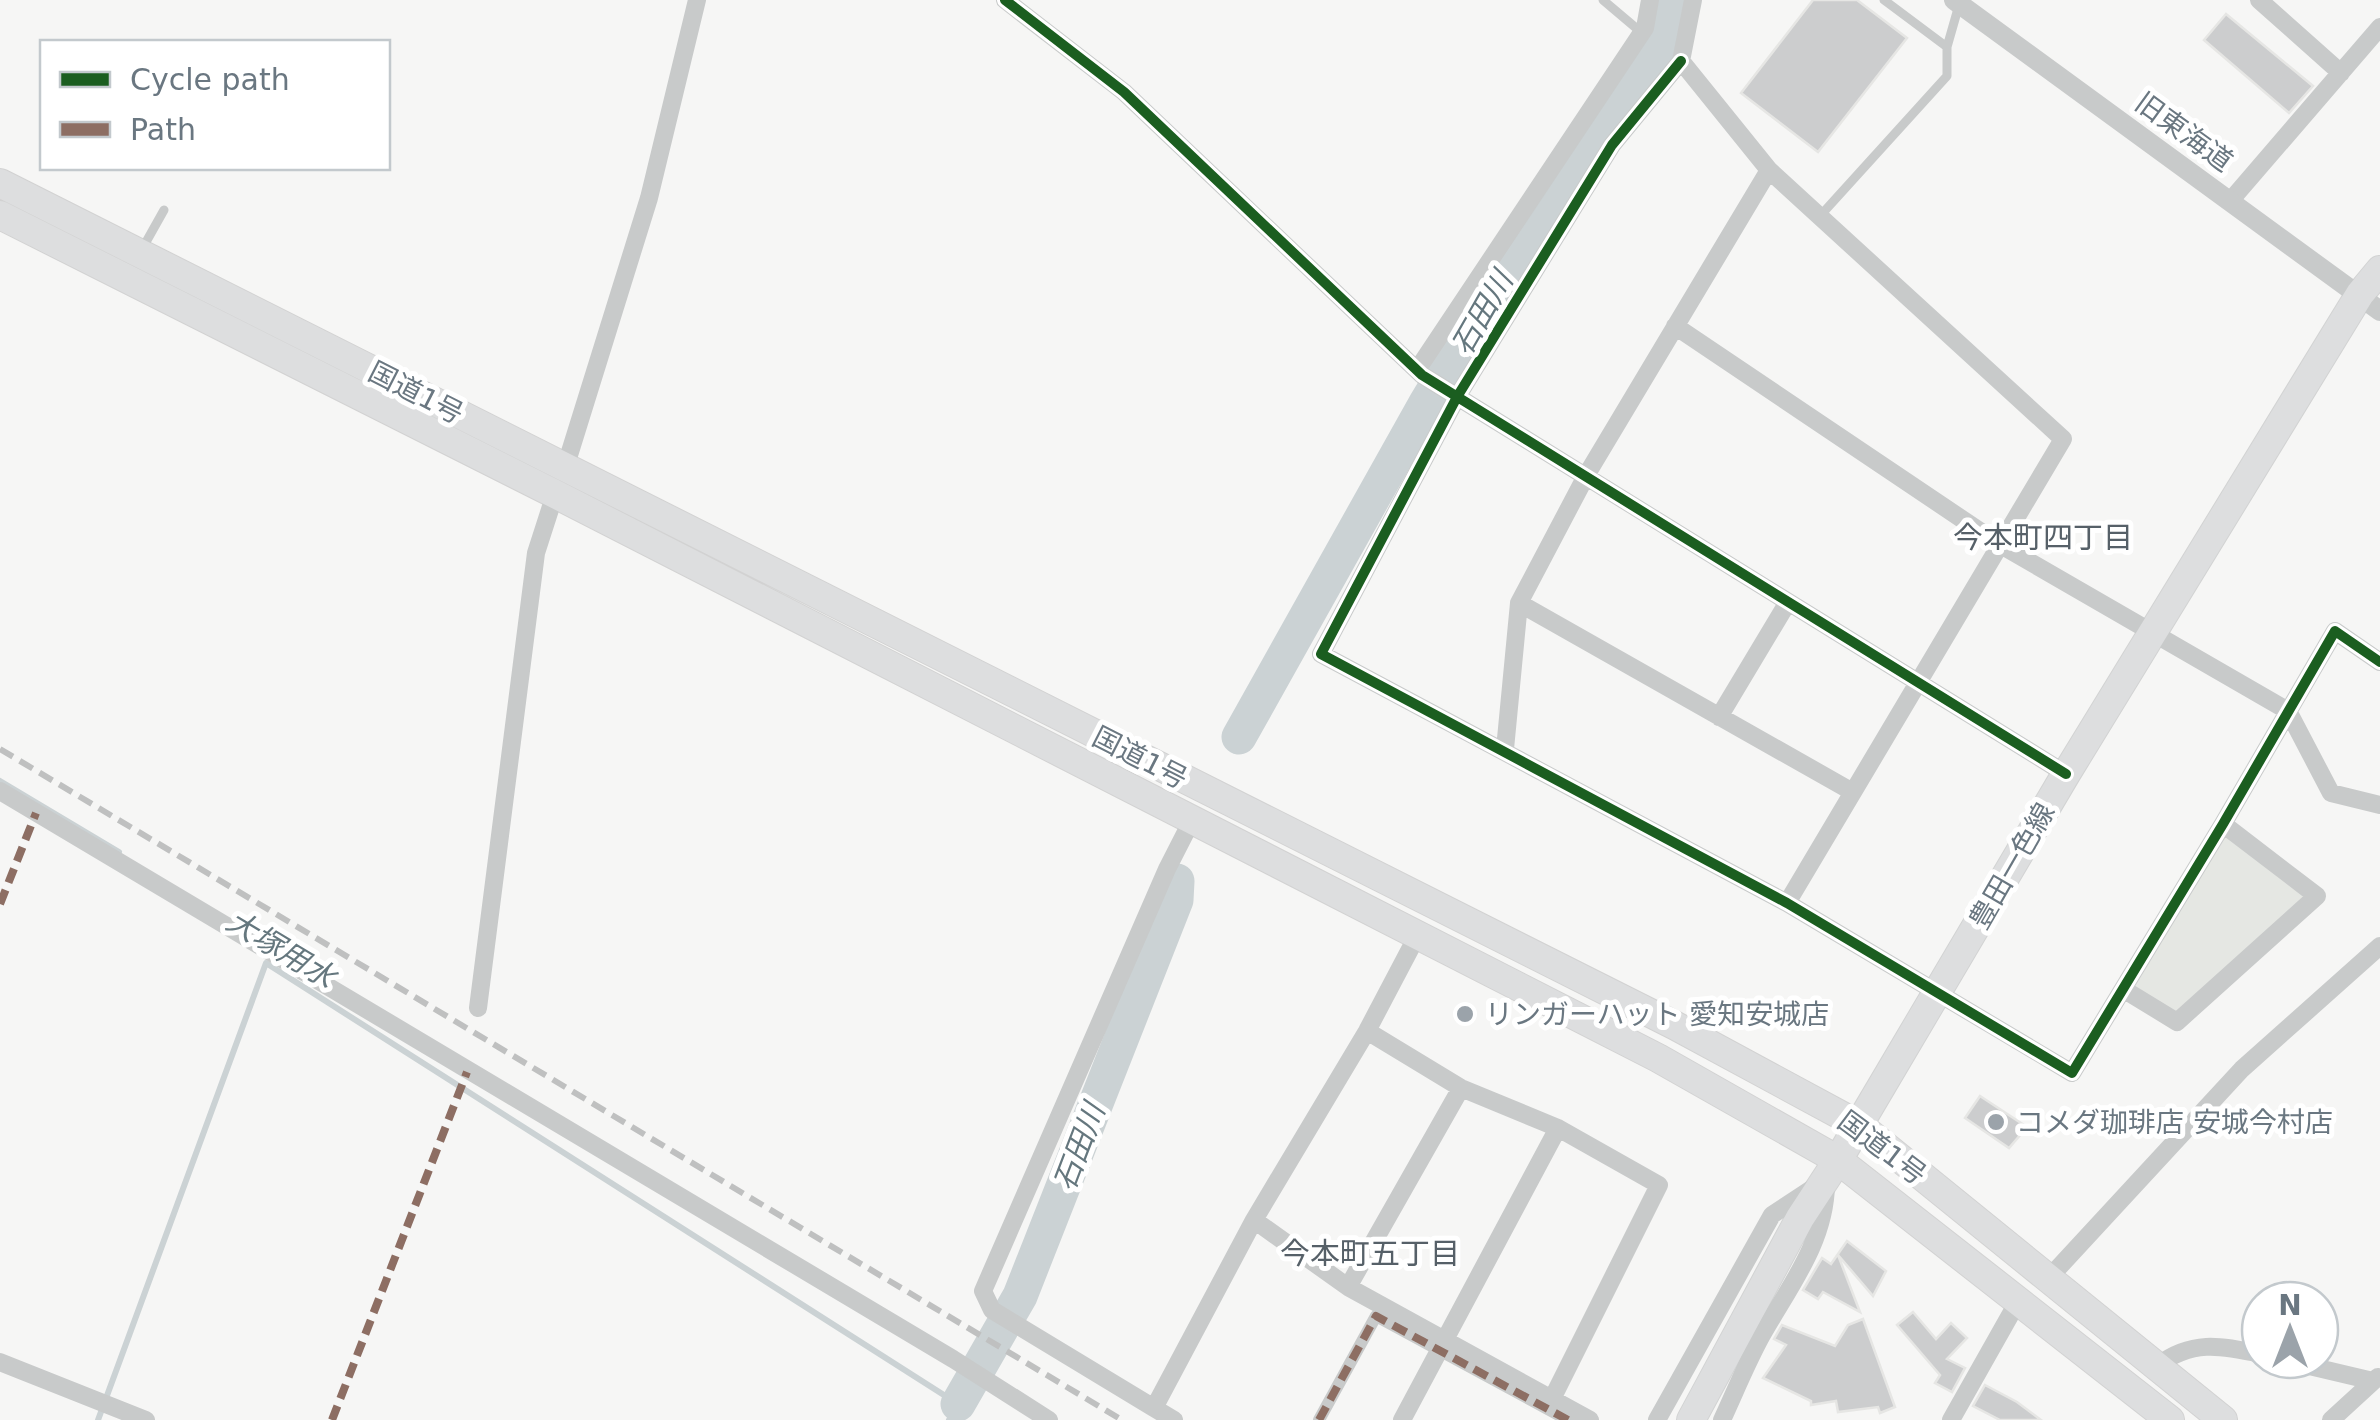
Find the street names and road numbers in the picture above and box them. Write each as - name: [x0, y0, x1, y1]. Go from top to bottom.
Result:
- street label: 旧東海道: [2129, 86, 2239, 178]
- street label: 国道1号: [363, 355, 469, 431]
- street label: 国道1号: [1087, 720, 1193, 796]
- street label: 豊田一色線: [1963, 797, 2061, 935]
- street label: 国道1号: [1831, 1104, 1933, 1192]

